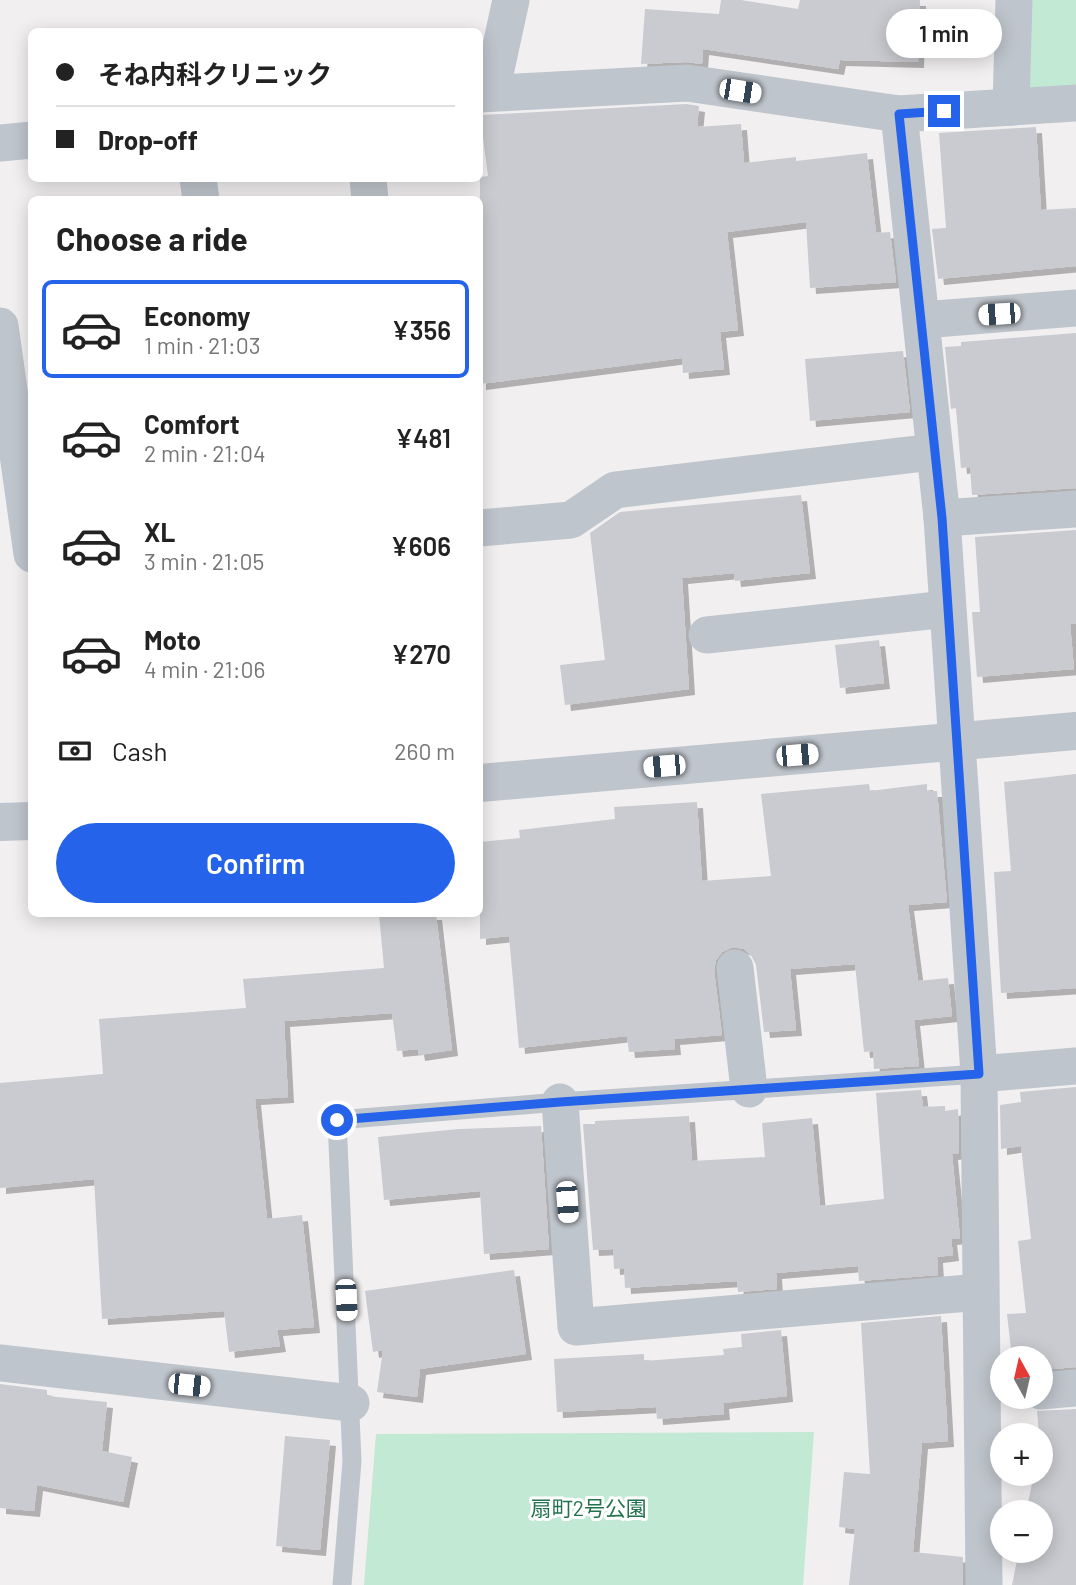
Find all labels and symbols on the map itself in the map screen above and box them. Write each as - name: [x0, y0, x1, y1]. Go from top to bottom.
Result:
- callout: 1 min: [886, 10, 1002, 58]
- car: [718, 77, 763, 105]
- route end: [928, 95, 960, 127]
- car: [978, 302, 1021, 326]
- car: [776, 743, 819, 767]
- car: [643, 754, 686, 778]
- route start: [321, 1104, 353, 1136]
- car: [556, 1180, 579, 1224]
- car: [335, 1278, 358, 1322]
- north arrow: [990, 1346, 1054, 1409]
- car: [168, 1372, 211, 1398]
- park label: 扇町2号公園: [531, 1495, 647, 1520]

